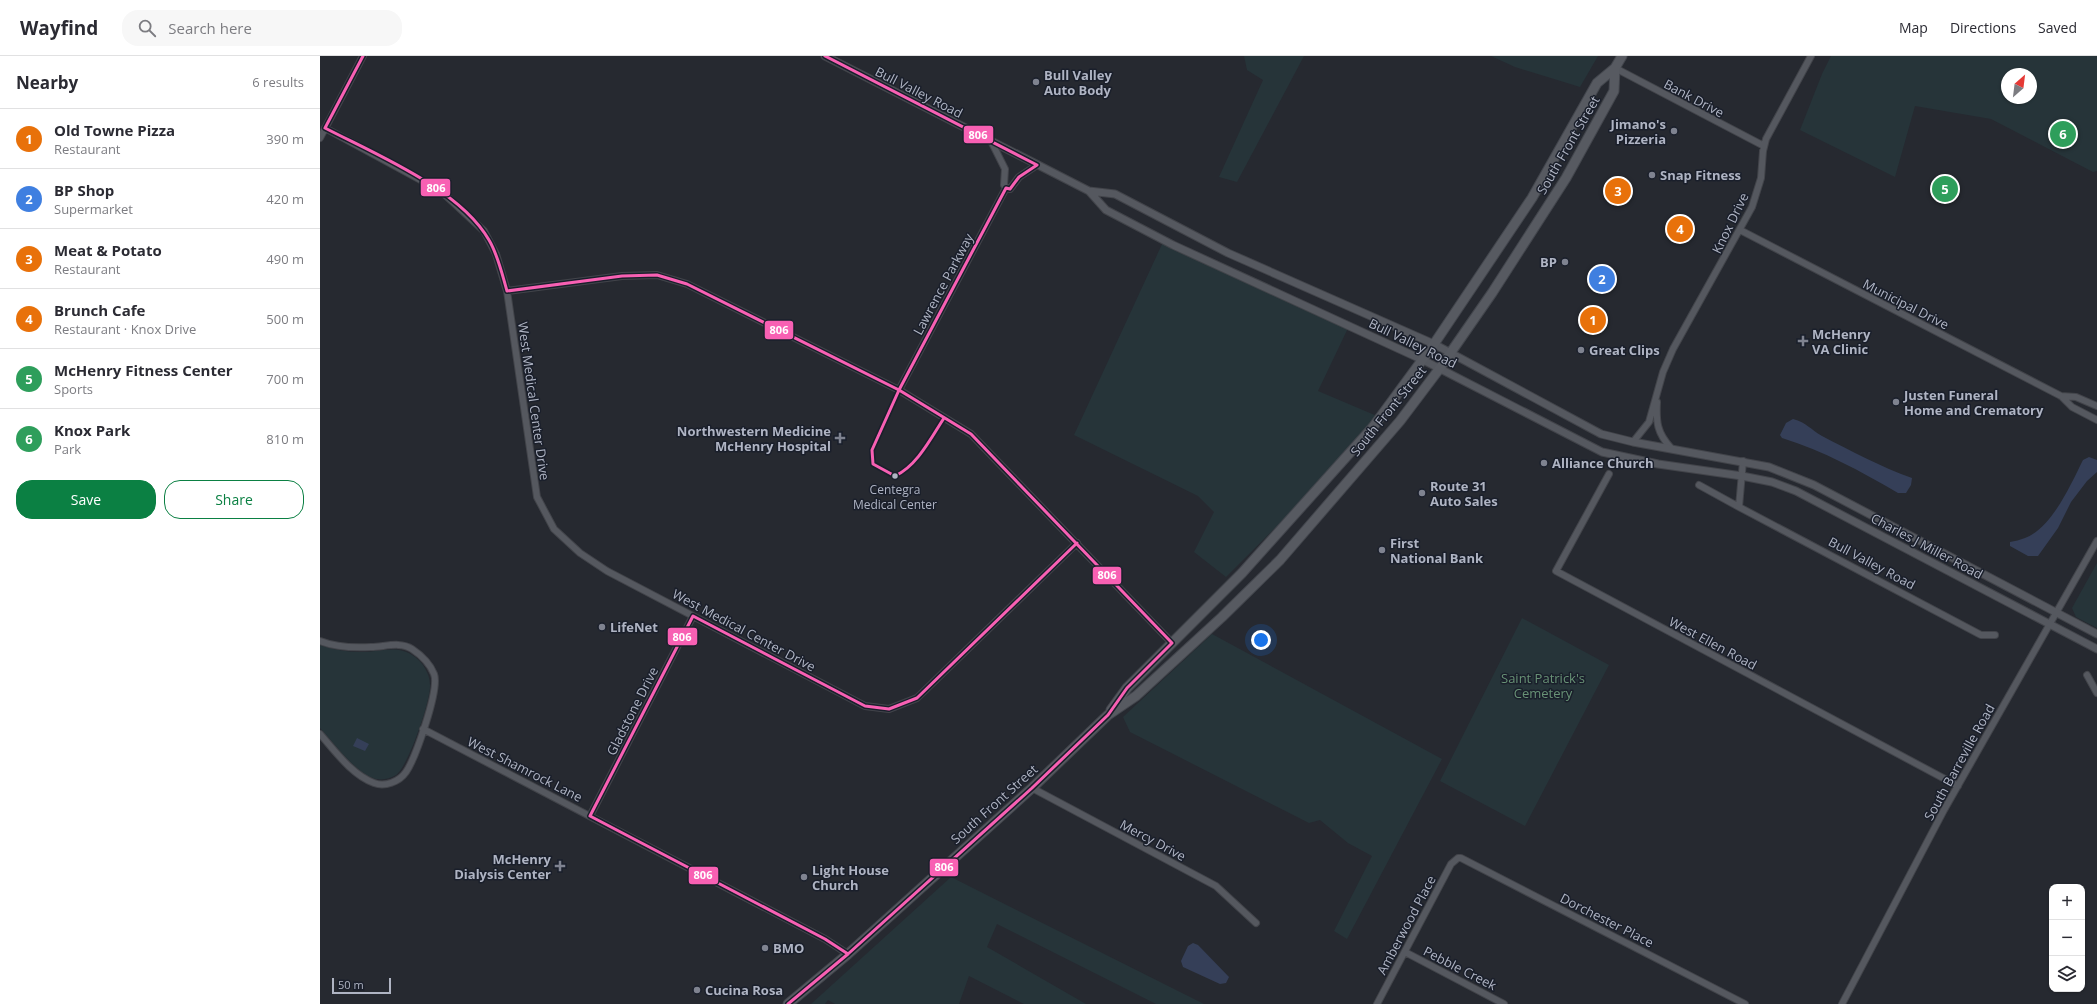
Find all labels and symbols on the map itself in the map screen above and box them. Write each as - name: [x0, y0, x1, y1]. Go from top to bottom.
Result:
- street label: Bull Valley Road: [872, 62, 966, 122]
- place label: Bull Valley Auto Body: [1044, 66, 1113, 99]
- north arrow: [2001, 68, 2037, 104]
- street label: Bank Drive: [1661, 75, 1727, 121]
- marker: Bull Valley Auto Body: [1031, 77, 1041, 87]
- street label: South Front Street: [1532, 92, 1604, 198]
- place label: Jimano's Pizzeria: [1610, 115, 1666, 148]
- pin: 6: [2050, 119, 2076, 149]
- line badge: 806: [963, 125, 994, 144]
- marker: Jimano's Pizzeria: [1669, 126, 1679, 136]
- text: 806: [969, 127, 987, 142]
- place label: Snap Fitness: [1660, 166, 1741, 184]
- marker: Snap Fitness: [1647, 170, 1657, 180]
- pin: 5: [1932, 174, 1958, 204]
- pin: 3: [1605, 176, 1631, 206]
- line badge: 806: [420, 178, 451, 197]
- text: 806: [427, 180, 445, 195]
- street label: Knox Drive: [1707, 189, 1753, 257]
- pin: 4: [1667, 214, 1693, 244]
- street label: Lawrence Parkway: [909, 230, 978, 338]
- place label: BP: [1540, 253, 1557, 271]
- marker: BP: [1560, 257, 1570, 267]
- pin: 2: [1589, 264, 1615, 294]
- street label: Municipal Drive: [1860, 275, 1952, 333]
- pin: 1: [1580, 305, 1606, 335]
- street label: Bull Valley Road: [1366, 314, 1460, 372]
- line badge: 806: [764, 320, 794, 340]
- street label: West Medical Center Drive: [514, 321, 554, 481]
- text: 806: [770, 322, 788, 337]
- place label: McHenry VA Clinic: [1812, 325, 1871, 358]
- marker: McHenry VA Clinic: [1797, 335, 1809, 347]
- place label: Great Clips: [1589, 341, 1660, 359]
- marker: Great Clips: [1576, 345, 1586, 355]
- street label: South Front Street: [1346, 362, 1430, 460]
- place label: Justen Funeral Home and Crematory: [1903, 386, 2044, 419]
- marker: Justen Funeral Home and Crematory: [1891, 397, 1901, 407]
- place label: Northwestern Medicine McHenry Hospital: [677, 422, 831, 455]
- marker: Northwestern Medicine McHenry Hospital: [834, 432, 846, 444]
- place label: Alliance Church: [1552, 454, 1654, 472]
- marker: Alliance Church: [1539, 458, 1549, 468]
- marker: Centegra Medical Center: [890, 471, 900, 481]
- place label: Route 31 Auto Sales: [1430, 477, 1498, 510]
- place label: Centegra Medical Center: [853, 481, 937, 513]
- marker: Route 31 Auto Sales: [1417, 488, 1427, 498]
- street label: Charles J Miller Road: [1868, 509, 1986, 583]
- street label: Bull Valley Road: [1825, 533, 1919, 593]
- place label: First National Bank: [1390, 534, 1484, 567]
- marker: First National Bank: [1377, 545, 1387, 555]
- line badge: 806: [1092, 566, 1122, 585]
- text: 806: [1098, 567, 1116, 582]
- street label: West Medical Center Drive: [669, 585, 819, 675]
- street label: West Ellen Road: [1666, 612, 1760, 674]
- place label: LifeNet: [610, 618, 658, 636]
- marker: LifeNet: [597, 622, 607, 632]
- line badge: 806: [667, 627, 698, 646]
- text: 806: [673, 629, 691, 644]
- your location: [1251, 630, 1271, 650]
- street label: Gladstone Drive: [602, 664, 662, 758]
- park label: Saint Patrick's Cemetery: [1501, 669, 1585, 702]
- street label: South Barreville Road: [1919, 701, 1999, 823]
- street label: West Shamrock Lane: [464, 732, 586, 806]
- street label: South Front Street: [947, 760, 1042, 848]
- street label: Mercy Drive: [1117, 815, 1189, 865]
- place label: McHenry Dialysis Center: [454, 850, 552, 883]
- line badge: 806: [929, 858, 959, 877]
- text: 806: [935, 859, 953, 874]
- marker: McHenry Dialysis Center: [554, 860, 566, 872]
- place label: Light House Church: [812, 861, 889, 894]
- line badge: 806: [688, 866, 719, 885]
- text: 806: [694, 867, 712, 882]
- marker: Light House Church: [799, 872, 809, 882]
- street label: Amberwood Place: [1372, 872, 1440, 978]
- street label: Dorchester Place: [1557, 889, 1657, 951]
- place label: BMO: [773, 939, 804, 957]
- street label: Pebble Creek: [1420, 942, 1500, 994]
- marker: BMO: [760, 943, 770, 953]
- scale bar: [332, 976, 391, 995]
- place label: Cucina Rosa: [705, 981, 783, 999]
- marker: Cucina Rosa: [692, 985, 702, 995]

